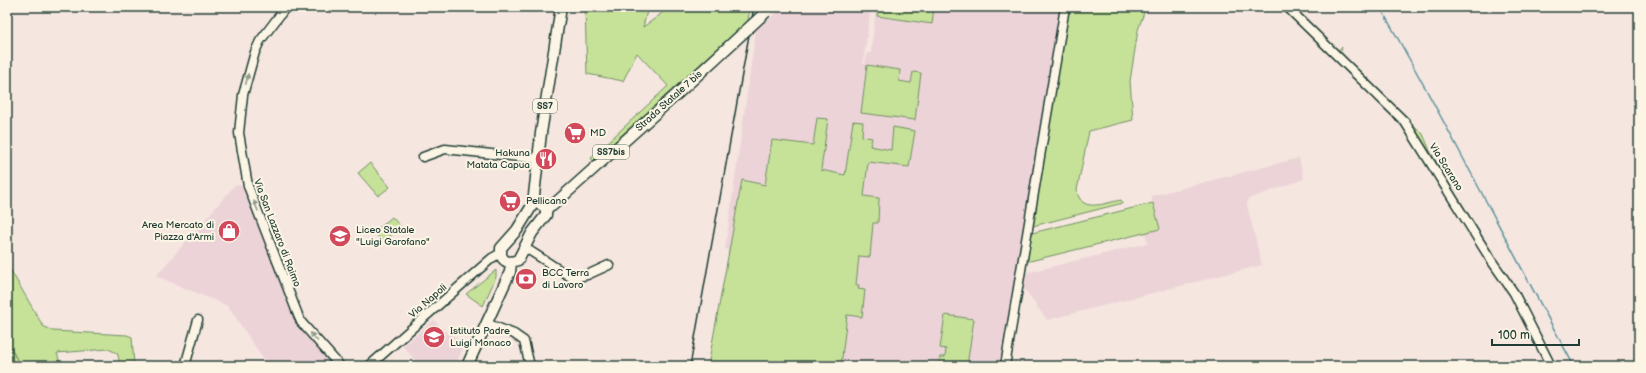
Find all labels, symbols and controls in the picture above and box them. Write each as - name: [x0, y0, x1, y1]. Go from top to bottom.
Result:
- street label: Strada Statale 7 bis: [633, 68, 705, 134]
- one-way arrow: [245, 73, 251, 86]
- road number: SS7: [533, 99, 557, 113]
- supermarket icon: MD: [562, 120, 588, 146]
- place label: MD: [590, 127, 606, 139]
- street label: Via Scarano: [1427, 141, 1466, 193]
- road number: SS7bis: [593, 145, 629, 159]
- restaurant icon: Hakuna Matata Capua: [533, 146, 559, 172]
- place label: Hakuna Matata Capua: [466, 147, 530, 171]
- street label: Via San Lazzaro di Raimo: [251, 177, 303, 289]
- supermarket icon: Pellicano: [497, 188, 523, 214]
- place label: Pellicano: [526, 195, 567, 207]
- one-way arrow: [252, 200, 258, 212]
- shop icon: Area Mercato di Piazza d'Armi: [216, 218, 242, 244]
- place label: Area Mercato di Piazza d'Armi: [142, 219, 214, 243]
- school or university icon: Liceo Statale "Luigi Garofano": [327, 223, 353, 249]
- place label: Liceo Statale "Luigi Garofano": [356, 224, 430, 248]
- bank icon: BCC Terra di Lavoro: [513, 266, 539, 292]
- place label: BCC Terra di Lavoro: [542, 267, 589, 291]
- street label: Via Napoli: [407, 281, 449, 321]
- scale bar: [1492, 321, 1579, 347]
- school or university icon: Istituto Padre Luigi Monaco: [421, 324, 447, 350]
- place label: Istituto Padre Luigi Monaco: [450, 325, 511, 349]
- text: 100 m: [1498, 328, 1530, 343]
- one-way arrow: [310, 331, 319, 342]

